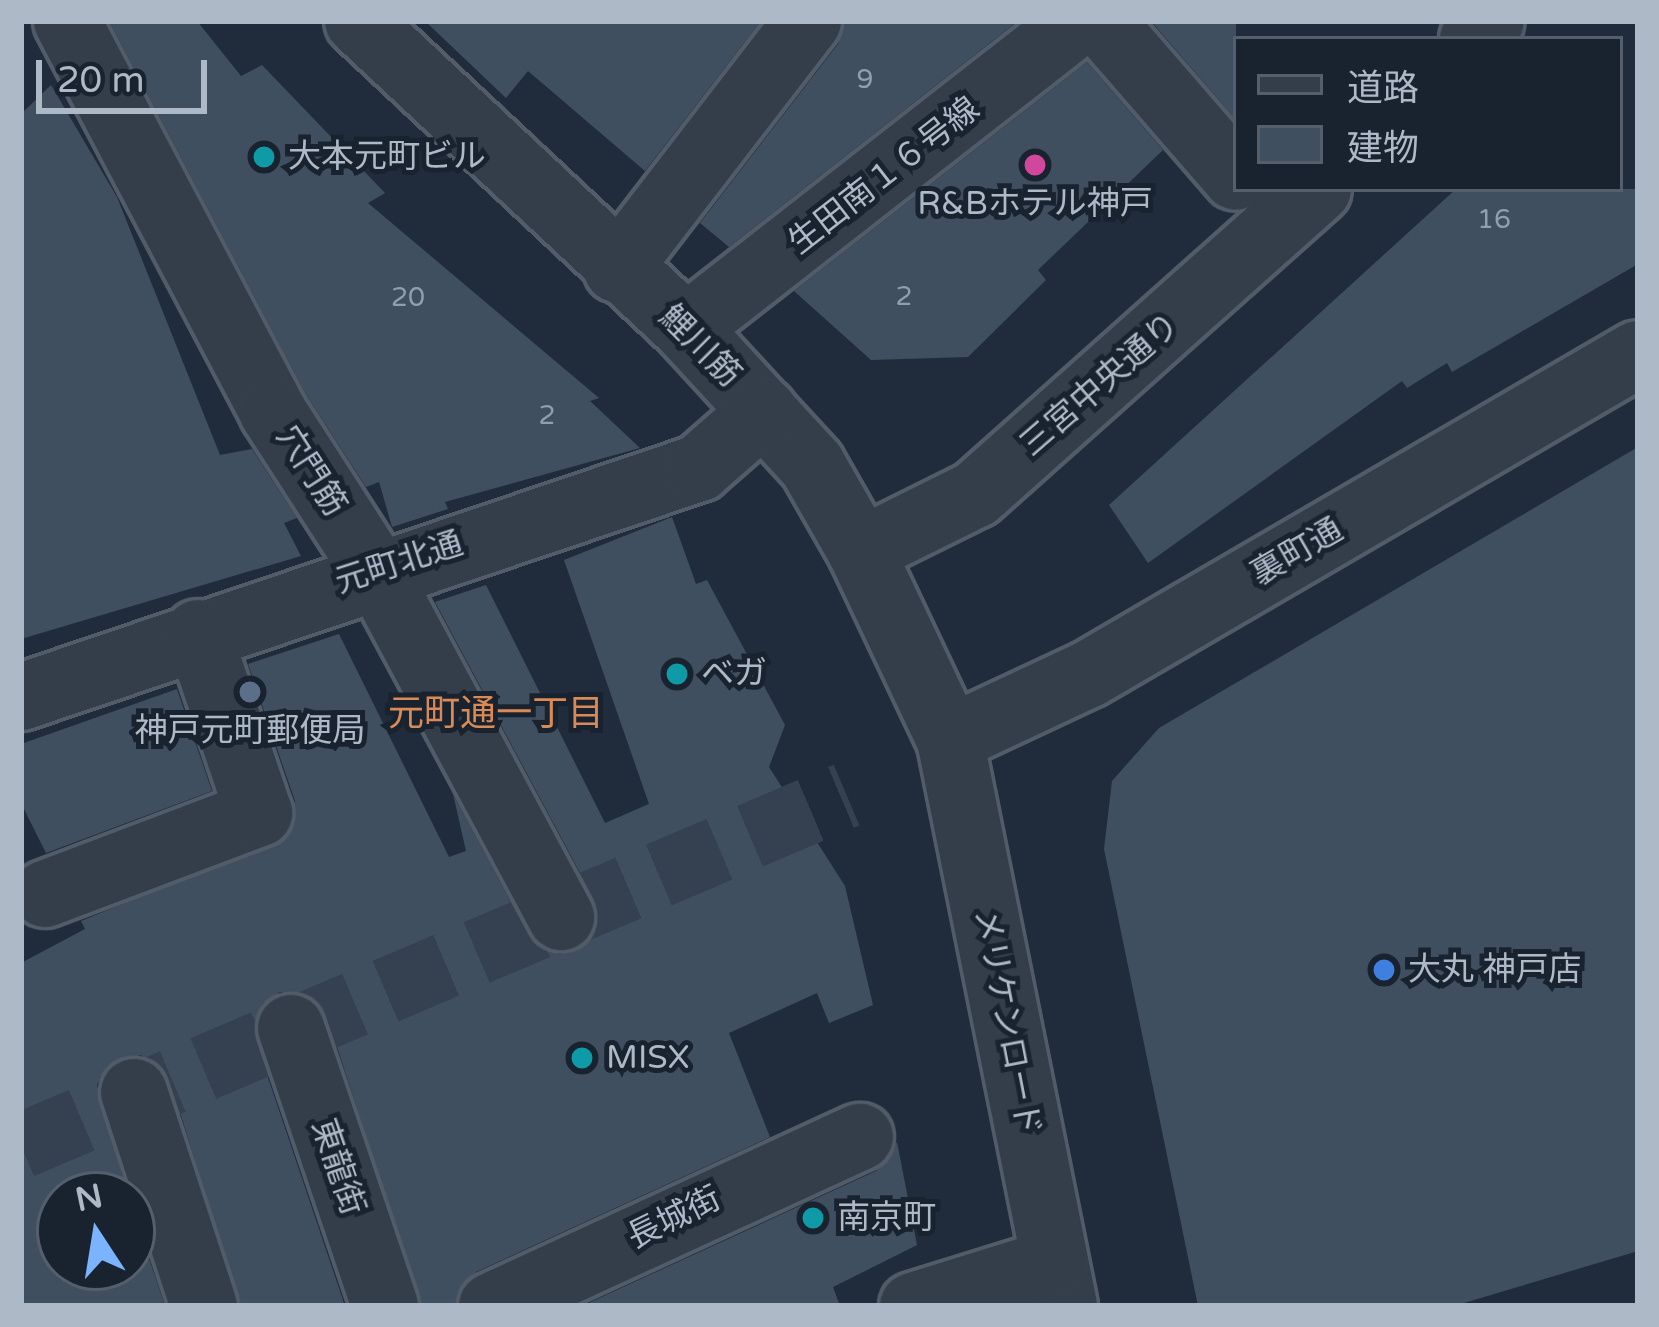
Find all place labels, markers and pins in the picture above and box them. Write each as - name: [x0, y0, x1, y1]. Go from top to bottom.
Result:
- place label: 大本元町ビル: [288, 137, 486, 177]
- marker: 大本元町ビル: [251, 144, 277, 170]
- marker: R&Bホテル神戸: [1022, 152, 1048, 178]
- place label: R&Bホテル神戸: [917, 184, 1153, 224]
- place label: ベガ: [701, 654, 767, 694]
- marker: ベガ: [664, 661, 690, 687]
- marker: 神戸元町郵便局: [237, 679, 263, 705]
- place label: 神戸元町郵便局: [135, 711, 365, 751]
- place label: 大丸 神戸店: [1408, 950, 1582, 990]
- marker: 大丸 神戸店: [1371, 957, 1397, 983]
- place label: MISX: [606, 1038, 690, 1078]
- marker: MISX: [569, 1045, 595, 1071]
- place label: 南京町: [837, 1198, 936, 1238]
- marker: 南京町: [800, 1205, 826, 1231]

